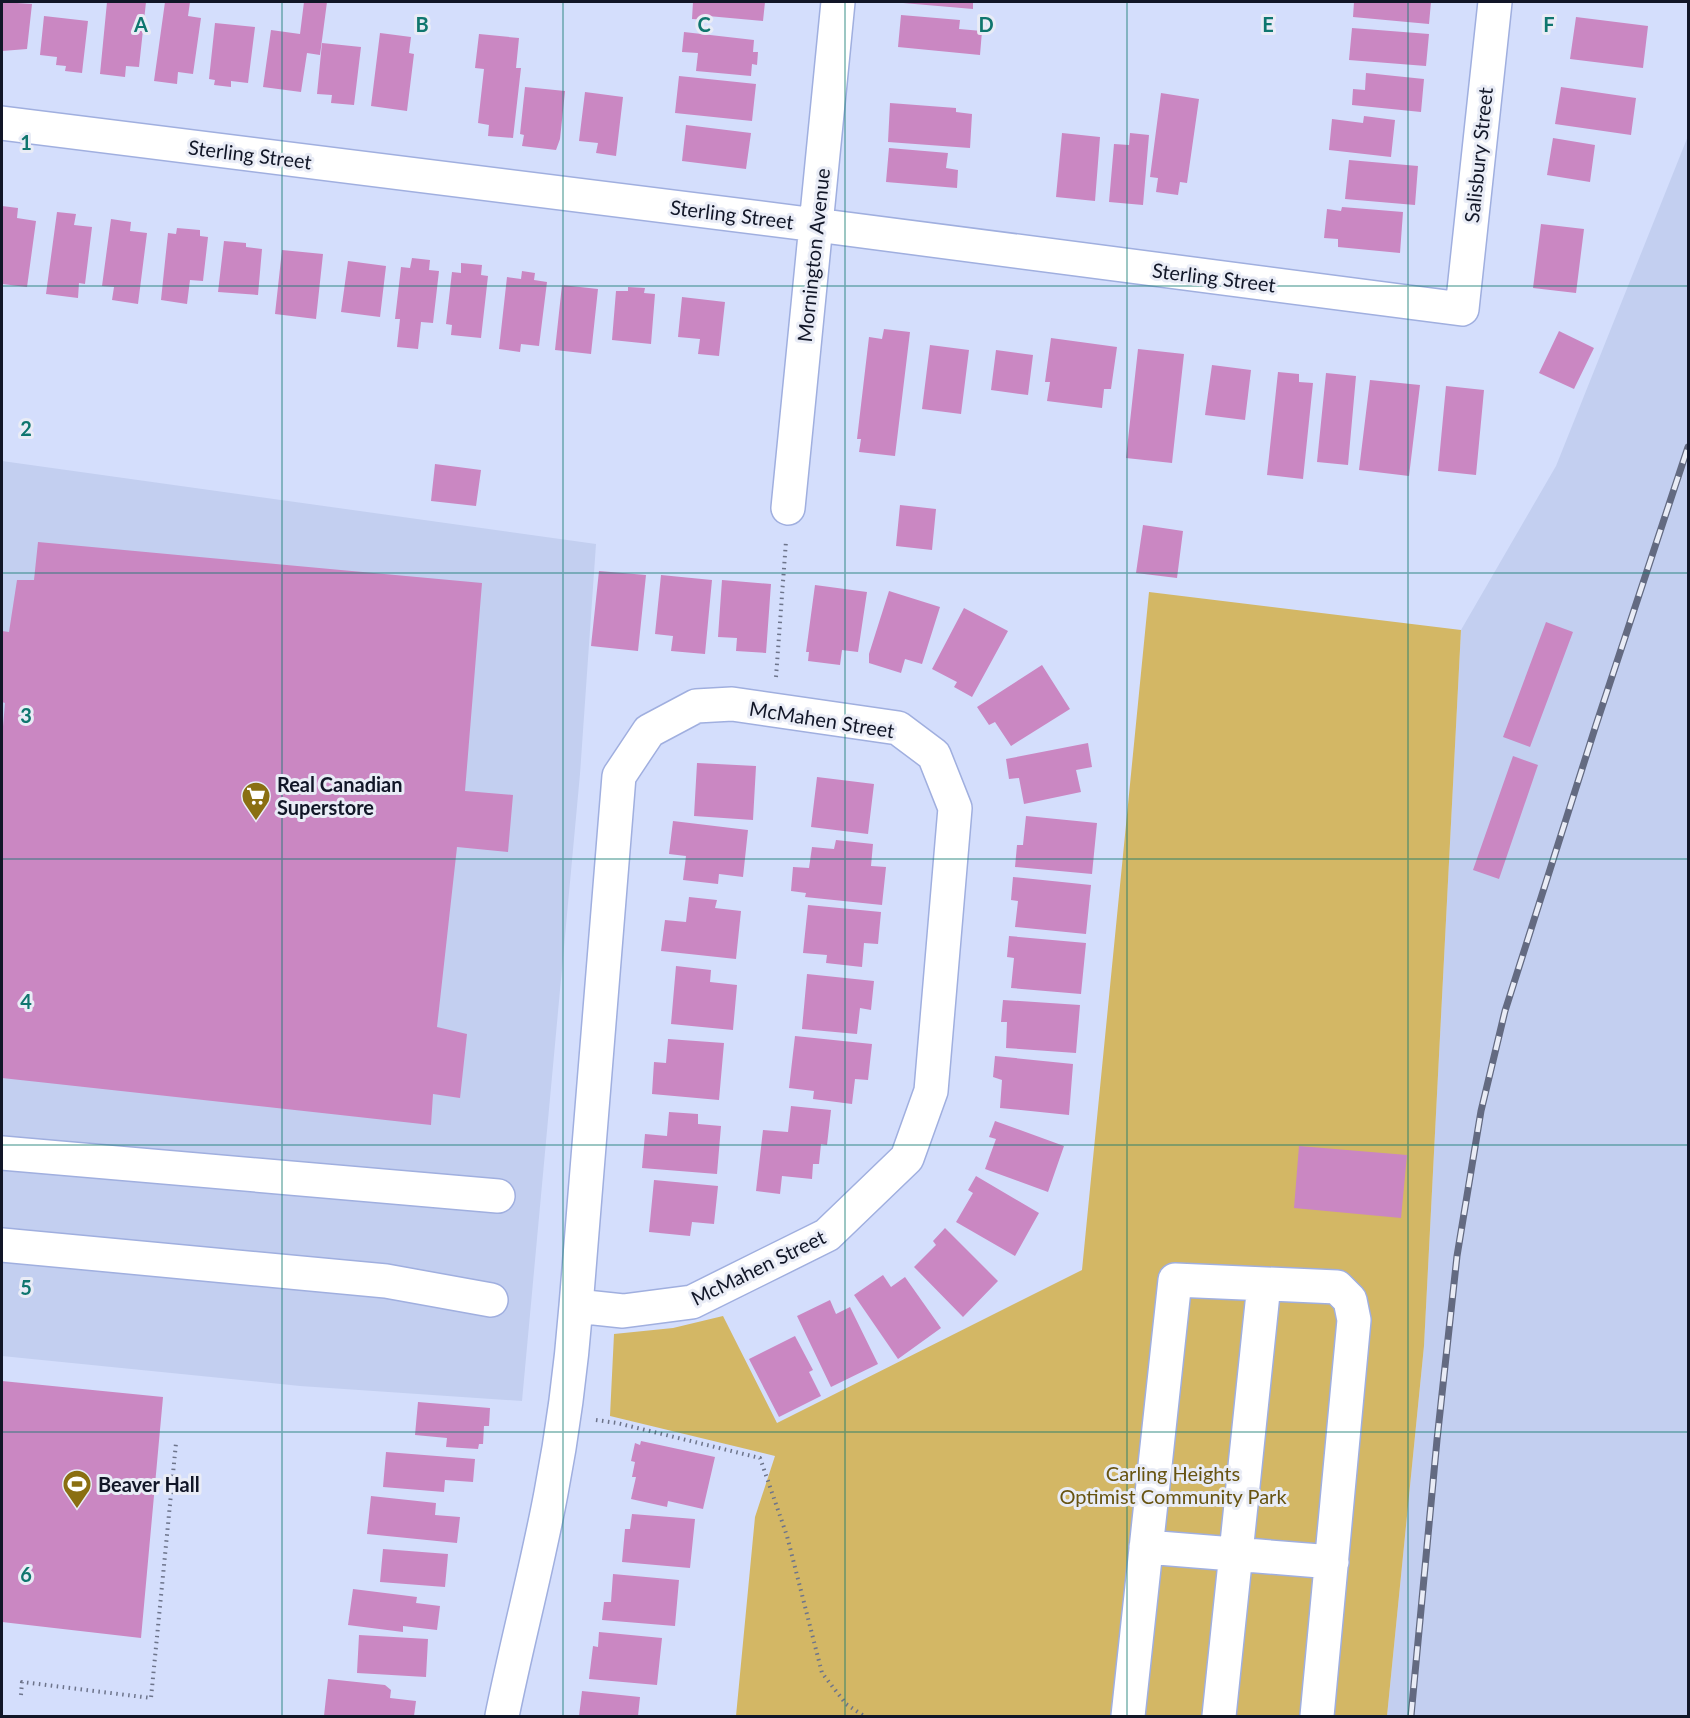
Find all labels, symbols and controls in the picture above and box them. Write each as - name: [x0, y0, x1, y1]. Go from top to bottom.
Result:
- text: A: [133, 12, 148, 36]
- text: B: [415, 12, 429, 36]
- text: C: [697, 12, 711, 36]
- text: D: [978, 12, 994, 36]
- text: E: [1262, 12, 1274, 36]
- text: F: [1543, 12, 1555, 36]
- street label: Salisbury Street: [1459, 86, 1497, 224]
- text: 1: [20, 130, 32, 154]
- street label: Sterling Street: [187, 135, 313, 173]
- street label: Mornington Avenue: [792, 167, 834, 343]
- street label: Sterling Street: [669, 195, 795, 233]
- street label: Sterling Street: [1151, 258, 1277, 296]
- text: 2: [20, 416, 32, 440]
- street label: McMahen Street: [748, 696, 896, 742]
- text: 3: [20, 703, 32, 727]
- place label: Real Canadian Superstore: [277, 772, 403, 819]
- supermarket icon: Real Canadian Superstore: [240, 780, 272, 822]
- text: 4: [20, 989, 32, 1013]
- street label: McMahen Street: [687, 1224, 829, 1310]
- text: 5: [20, 1275, 32, 1299]
- park label: Carling Heights Optimist Community Park: [1059, 1461, 1287, 1508]
- sports icon: Beaver Hall: [61, 1468, 93, 1510]
- place label: Beaver Hall: [98, 1472, 200, 1496]
- text: 6: [20, 1562, 32, 1586]

